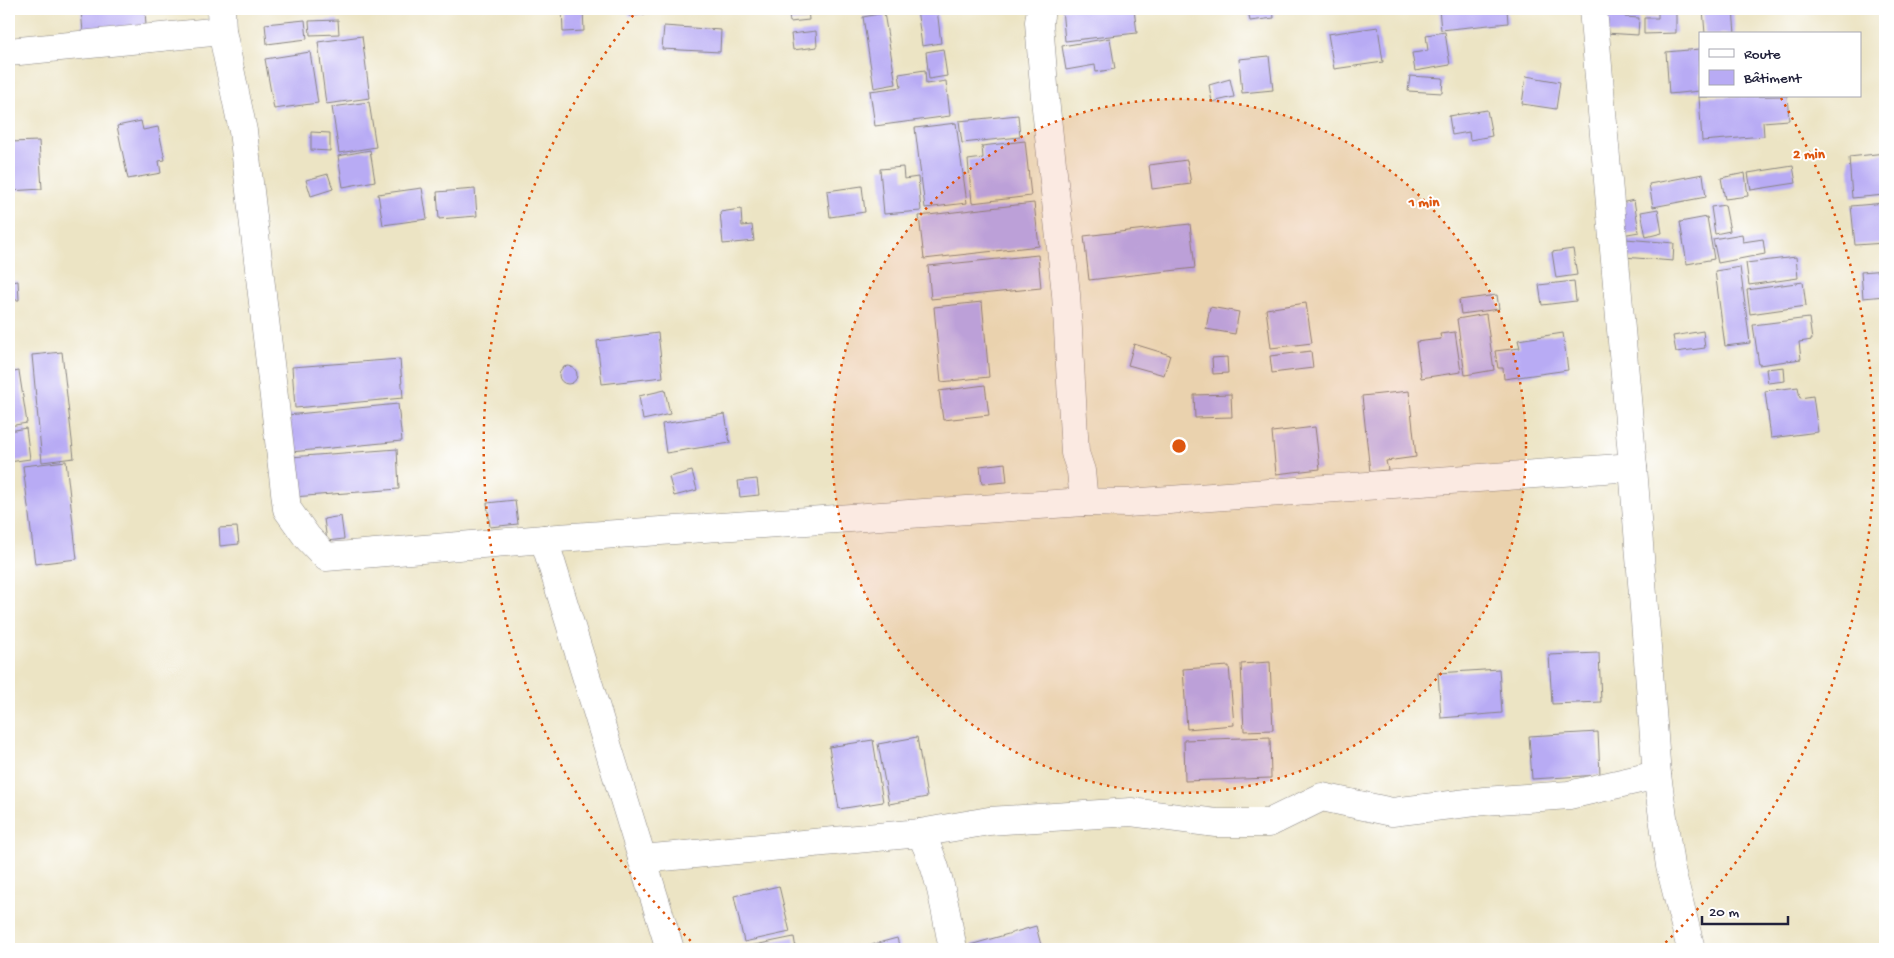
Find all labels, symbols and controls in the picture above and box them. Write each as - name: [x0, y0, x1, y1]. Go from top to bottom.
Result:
- legend: [1699, 32, 1862, 98]
- text: Route: [1744, 46, 1781, 64]
- text: Bâtiment: [1743, 70, 1803, 88]
- text: 2 min: [1793, 146, 1826, 164]
- text: 1 min: [1408, 194, 1440, 212]
- centre of rings: [1170, 437, 1188, 455]
- scale bar: [1702, 893, 1788, 925]
- text: 20 m: [1709, 904, 1739, 922]

